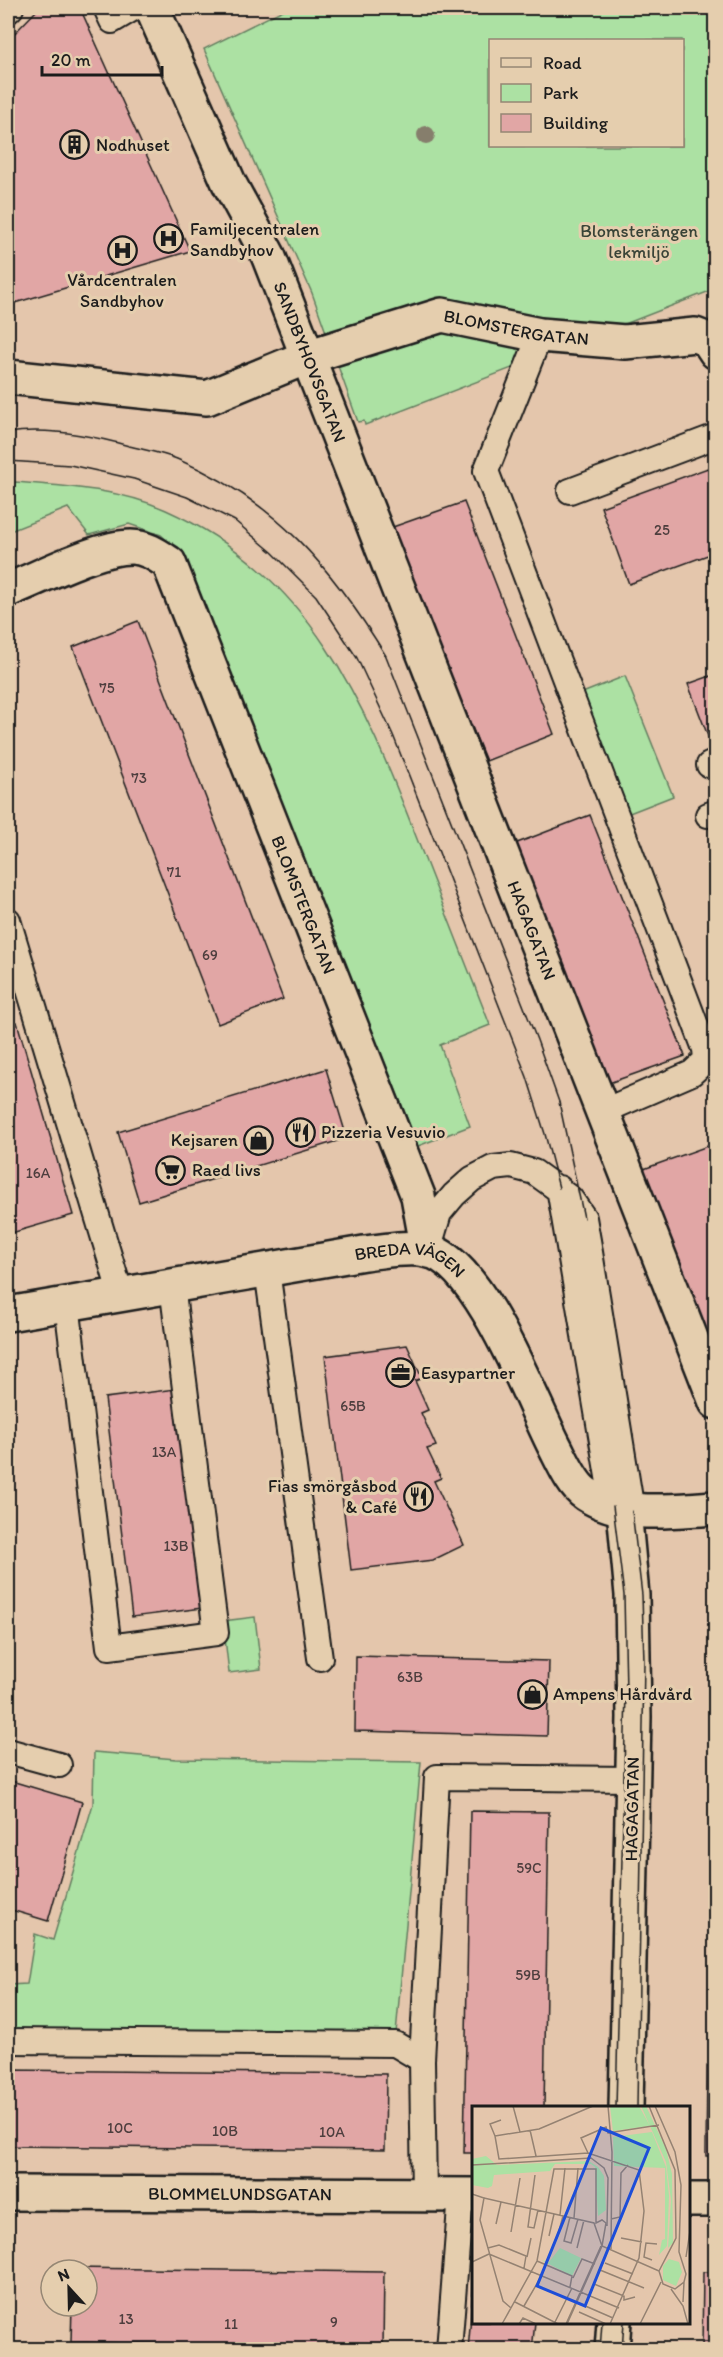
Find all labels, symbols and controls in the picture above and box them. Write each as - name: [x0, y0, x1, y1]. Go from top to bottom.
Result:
- scale bar: [42, 39, 162, 77]
- legend: [489, 39, 684, 147]
- text: 20 m: [51, 49, 91, 71]
- text: Road: [543, 52, 582, 74]
- text: Park: [543, 82, 578, 104]
- text: Building: [543, 112, 609, 134]
- building icon: Nodhuset: [59, 129, 91, 161]
- place label: Nodhuset: [96, 134, 170, 156]
- place label: Familjecentralen Sandbyhov: [190, 218, 319, 261]
- park label: Blomsterängen lekmiljö: [580, 220, 698, 263]
- hospital icon: Familjecentralen Sandbyhov: [153, 223, 185, 255]
- hospital icon: Vårdcentralen Sandbyhov: [106, 235, 138, 267]
- place label: Vårdcentralen Sandbyhov: [67, 269, 177, 312]
- street label: SANDBYHOVSGATAN: [269, 279, 351, 446]
- street label: BLOMSTERGATAN: [442, 305, 590, 350]
- house number: 25: [654, 521, 670, 539]
- house number: 75: [99, 679, 115, 697]
- house number: 73: [131, 769, 147, 787]
- street label: BLOMSTERGATAN: [266, 832, 341, 977]
- house number: 71: [167, 863, 181, 881]
- street label: HAGAGATAN: [502, 877, 561, 983]
- house number: 69: [202, 946, 218, 964]
- restaurant icon: Pizzeria Vesuvio: [284, 1116, 316, 1148]
- place label: Pizzeria Vesuvio: [321, 1121, 445, 1143]
- shop icon: Kejsaren: [243, 1124, 275, 1156]
- place label: Kejsaren: [171, 1129, 238, 1151]
- supermarket icon: Raed livs: [155, 1154, 187, 1186]
- place label: Raed livs: [192, 1159, 261, 1181]
- house number: 16A: [26, 1164, 51, 1182]
- street label: BREDA VÄGEN: [353, 1237, 470, 1282]
- office icon: Easypartner: [384, 1357, 416, 1389]
- place label: Easypartner: [421, 1362, 516, 1384]
- house number: 65B: [340, 1397, 366, 1415]
- house number: 13A: [152, 1443, 177, 1461]
- place label: Fias smörgåsbod & Café: [268, 1475, 397, 1518]
- restaurant icon: Fias smörgåsbod & Café: [402, 1480, 434, 1512]
- house number: 13B: [164, 1537, 189, 1555]
- house number: 63B: [397, 1668, 423, 1686]
- shop icon: Ampens Hårdvård: [516, 1678, 548, 1710]
- place label: Ampens Hårdvård: [553, 1683, 692, 1705]
- street label: HAGAGATAN: [620, 1756, 644, 1862]
- house number: 59C: [516, 1859, 542, 1877]
- house number: 59B: [515, 1966, 541, 1984]
- inset map: [472, 2106, 690, 2324]
- house number: 10C: [107, 2119, 133, 2137]
- house number: 10B: [212, 2122, 238, 2140]
- house number: 10A: [319, 2123, 345, 2141]
- street label: BLOMMELUNDSGATAN: [148, 2183, 332, 2205]
- north arrow: [39, 2258, 99, 2318]
- text: N: [55, 2264, 72, 2285]
- house number: 13: [118, 2310, 134, 2328]
- house number: 9: [330, 2313, 338, 2331]
- house number: 11: [224, 2315, 238, 2333]

